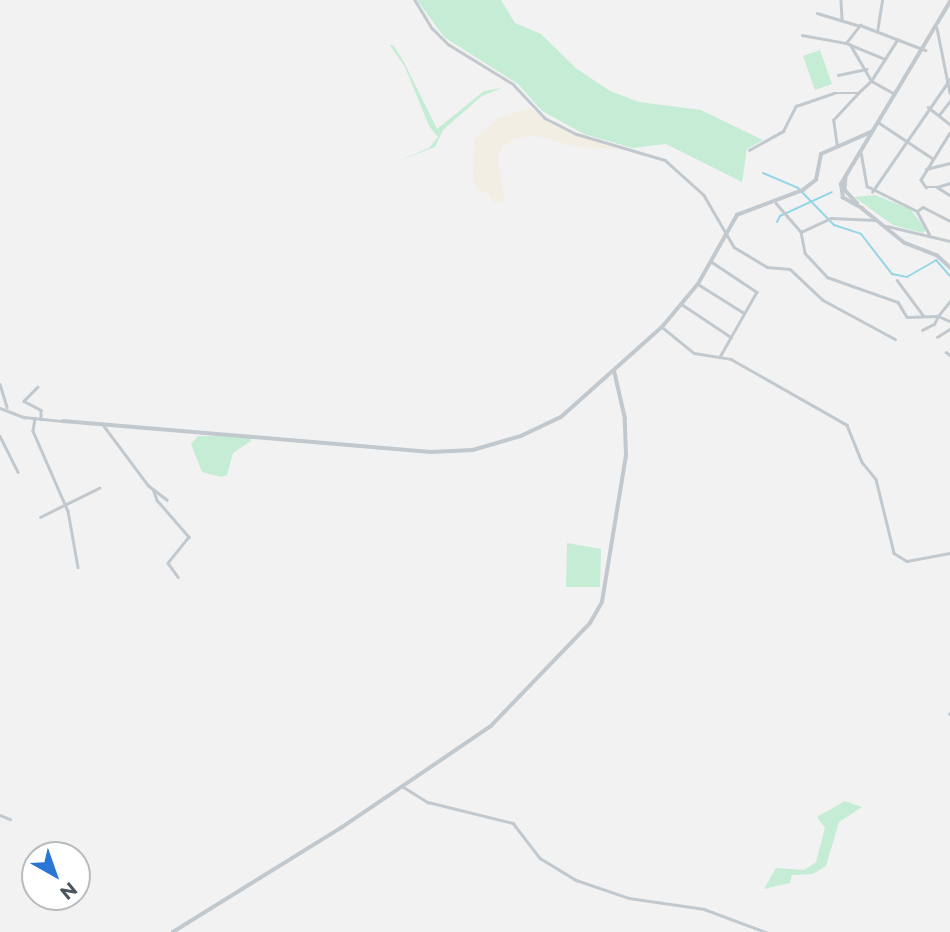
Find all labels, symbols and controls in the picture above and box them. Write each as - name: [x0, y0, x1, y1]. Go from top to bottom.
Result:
- north arrow: [21, 841, 91, 911]
- text: N: [55, 877, 82, 905]

